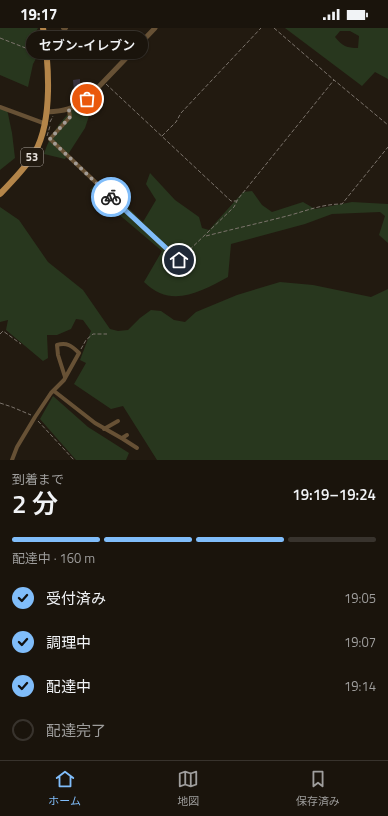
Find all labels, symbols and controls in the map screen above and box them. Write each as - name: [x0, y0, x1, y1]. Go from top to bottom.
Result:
- text: 19:17: [20, 3, 57, 26]
- callout: セブン-イレブン: [26, 31, 148, 59]
- text: セブン-イレブン: [39, 35, 135, 55]
- pin: [70, 82, 104, 116]
- icon: bag: [76, 88, 98, 110]
- road number: 53: [21, 148, 43, 166]
- courier: [91, 177, 131, 217]
- icon: bike: [100, 186, 122, 208]
- pin: [162, 243, 196, 277]
- icon: home: [168, 249, 190, 271]
- text: 到着まで: [12, 469, 64, 489]
- text: 19:19–19:24: [292, 483, 376, 506]
- text: 2 分: [12, 484, 58, 523]
- text: 配達中 · 160 m: [12, 548, 95, 568]
- icon: check: [12, 587, 34, 609]
- text: 受付済み: [46, 587, 106, 610]
- text: 19:05: [344, 588, 376, 608]
- icon: check: [12, 631, 34, 653]
- text: 調理中: [46, 631, 91, 654]
- text: 19:07: [344, 632, 376, 652]
- icon: check: [12, 675, 34, 697]
- text: 配達中: [46, 675, 91, 698]
- text: 19:14: [344, 676, 376, 696]
- text: 配達完了: [46, 719, 106, 742]
- tab: ホーム: [48, 768, 81, 809]
- tab: 地図: [177, 768, 199, 809]
- tab: 保存済み: [296, 768, 340, 809]

